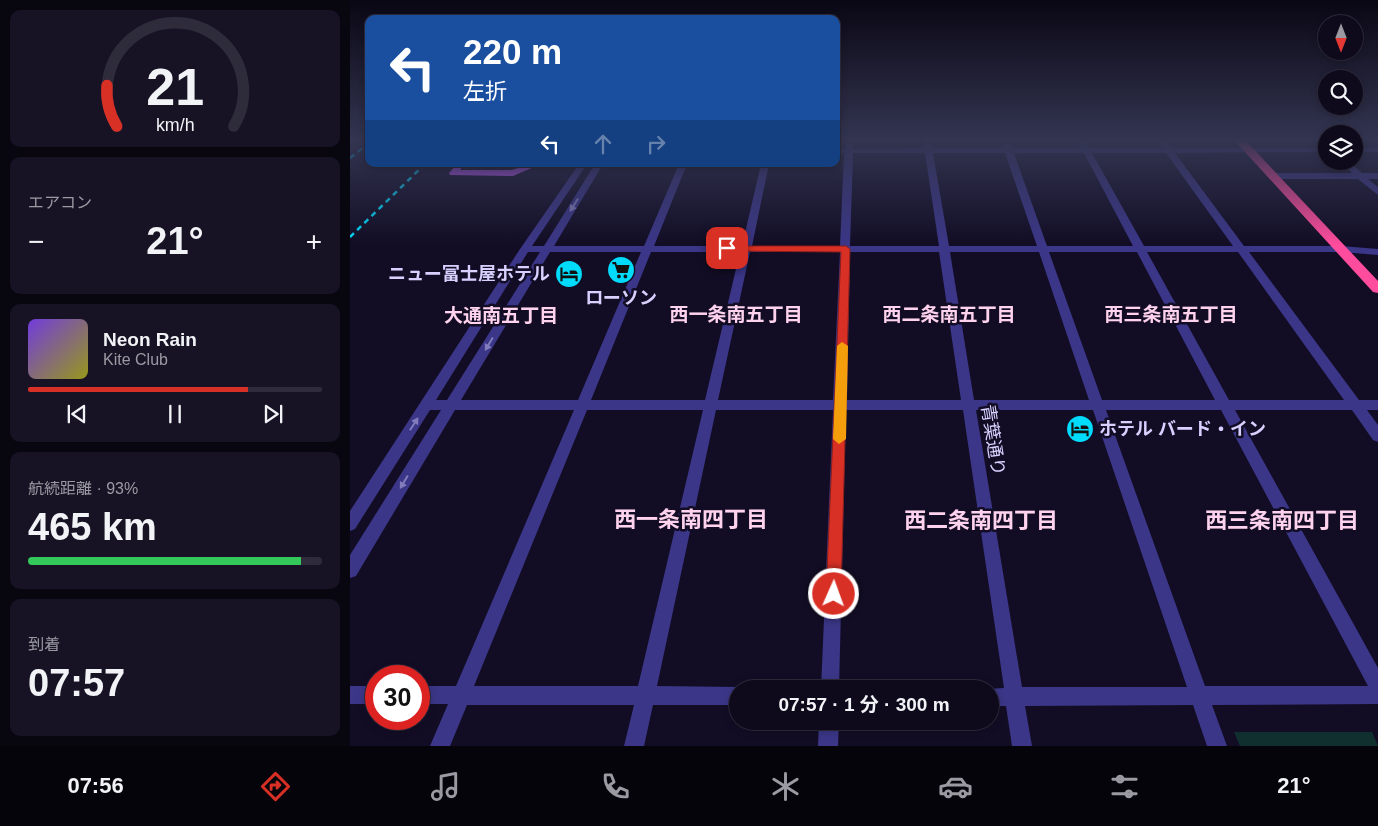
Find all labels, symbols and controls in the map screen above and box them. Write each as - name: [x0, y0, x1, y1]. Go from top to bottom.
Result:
- north arrow: [1318, 15, 1362, 60]
- map controls: [1318, 15, 1363, 170]
- text: 220 m: [463, 32, 562, 71]
- icon: left: [380, 35, 445, 100]
- text: 21: [146, 58, 204, 116]
- button: search: [1318, 70, 1363, 115]
- text: 左折: [463, 79, 507, 104]
- text: km/h: [156, 115, 194, 135]
- button: layers: [1318, 125, 1363, 170]
- icon: left: [536, 130, 564, 158]
- icon: ahead: [589, 130, 617, 158]
- icon: right: [642, 130, 670, 158]
- text: エアコン: [28, 194, 92, 211]
- one-way arrow: [569, 199, 578, 212]
- text: 21°: [146, 220, 204, 262]
- text: −: [28, 226, 44, 257]
- text: +: [306, 226, 322, 257]
- pin: [706, 227, 748, 269]
- icon: arrive: [713, 234, 741, 262]
- supermarket icon: ローソン: [606, 255, 636, 285]
- hotel icon: ニュー富士屋ホテル: [554, 259, 584, 289]
- place label: ニュー富士屋ホテル: [388, 264, 550, 284]
- place label: ローソン: [585, 288, 657, 308]
- district label: 西一条南五丁目: [669, 304, 803, 325]
- district label: 西二条南五丁目: [882, 304, 1016, 325]
- district label: 西三条南五丁目: [1104, 304, 1238, 325]
- district label: 大通南五丁目: [444, 305, 558, 326]
- text: Neon Rain: [103, 329, 197, 350]
- one-way arrow: [484, 337, 493, 350]
- text: Kite Club: [103, 351, 168, 368]
- icon: previous: [63, 400, 91, 428]
- icon: pause: [161, 400, 189, 428]
- icon: next: [259, 400, 287, 428]
- street label: 青葉通り: [977, 403, 1009, 477]
- hotel icon: ホテル バード・イン: [1065, 414, 1095, 444]
- one-way arrow: [409, 417, 419, 430]
- place label: ホテル バード・イン: [1099, 419, 1266, 439]
- one-way arrow: [399, 476, 408, 489]
- text: 航続距離 · 93%: [28, 480, 138, 497]
- text: 465 km: [28, 506, 157, 548]
- district label: 西一条南四丁目: [614, 507, 768, 532]
- district label: 西二条南四丁目: [904, 508, 1058, 533]
- district label: 西三条南四丁目: [1205, 508, 1359, 533]
- position arrow: [807, 567, 859, 619]
- text: 到着: [28, 636, 60, 653]
- text: 07:57: [28, 662, 125, 704]
- speed limit sign: 30: [365, 665, 430, 730]
- text: 07:57 · 1 分 · 300 m: [778, 694, 950, 715]
- icon: directions: [258, 769, 293, 804]
- icon: music: [428, 769, 463, 804]
- icon: phone: [598, 769, 633, 804]
- icon: climate: [768, 769, 803, 804]
- icon: car: [938, 769, 973, 804]
- icon: filters: [1107, 769, 1142, 804]
- text: 07:56: [67, 773, 124, 798]
- text: 21°: [1277, 773, 1311, 798]

